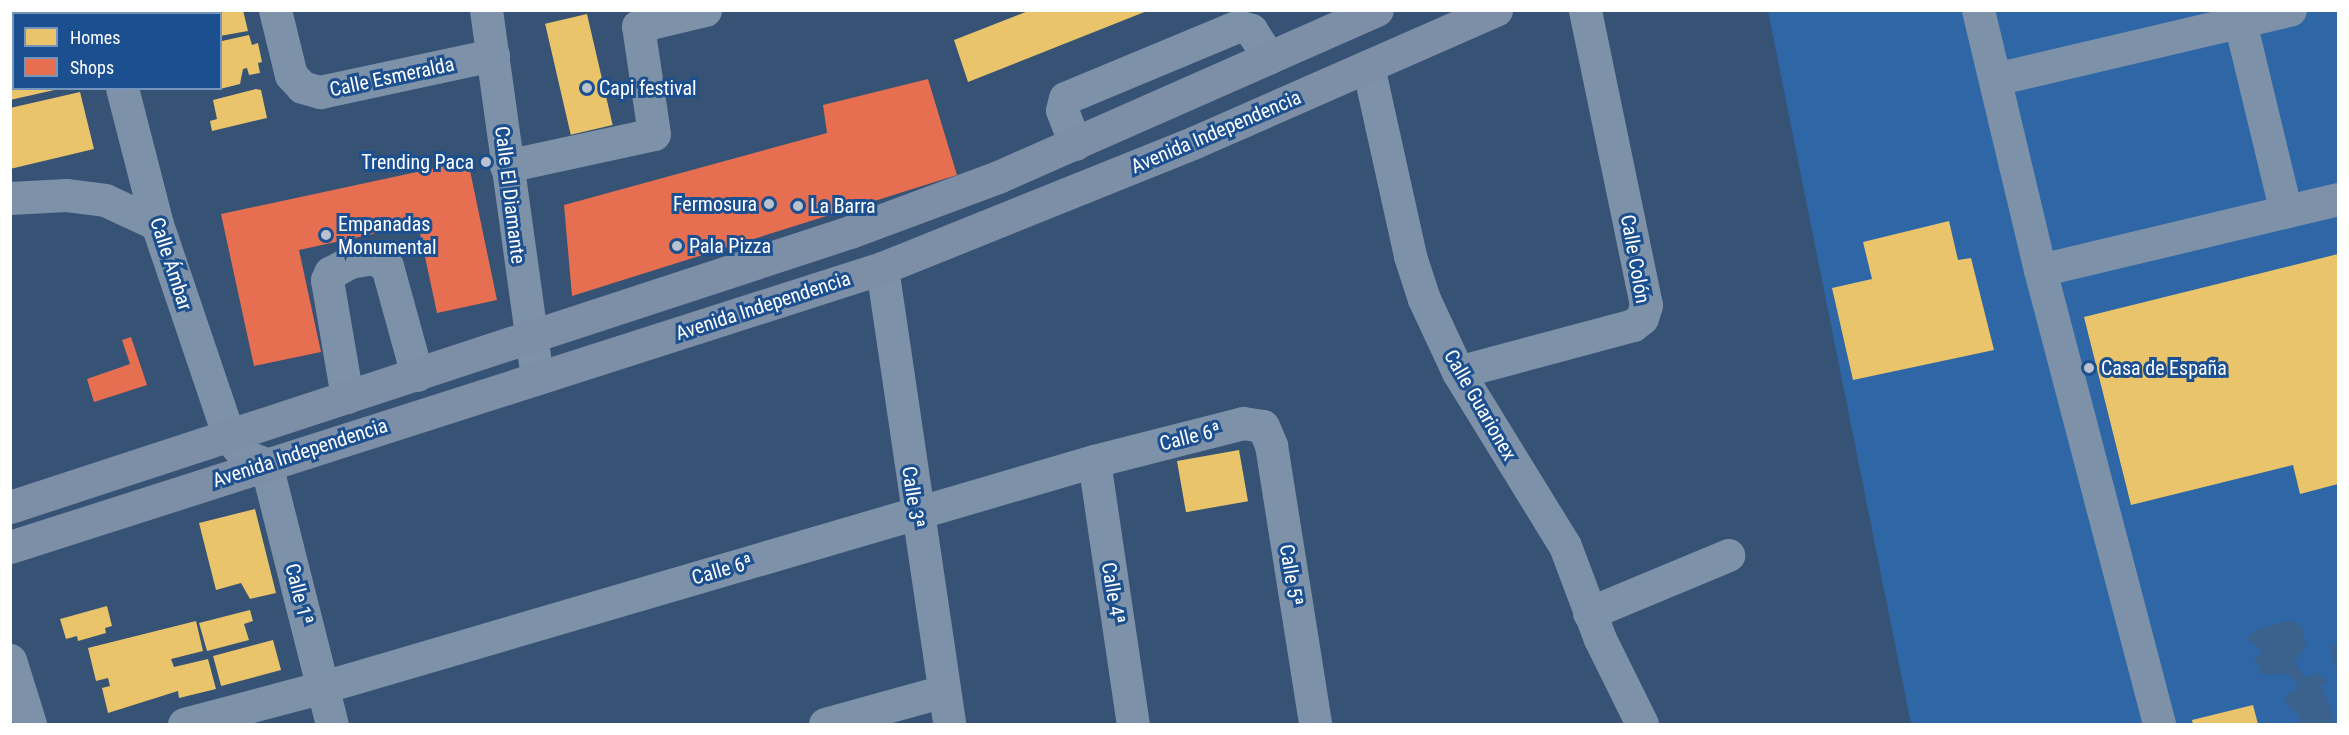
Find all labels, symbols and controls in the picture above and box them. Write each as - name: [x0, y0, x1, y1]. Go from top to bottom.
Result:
- legend: [12, 12, 222, 90]
- text: Homes: [70, 27, 120, 48]
- street label: Calle Esmeralda: [327, 52, 457, 102]
- text: Shops: [70, 57, 114, 78]
- place label: Capi festival: [599, 76, 697, 100]
- marker: Capi festival: [580, 81, 594, 95]
- street label: Avenida Independencia: [1127, 85, 1305, 179]
- street label: Calle El Diamante: [490, 125, 530, 265]
- place label: Trending Paca: [361, 150, 474, 174]
- marker: Trending Paca: [479, 155, 493, 169]
- place label: Fermosura: [673, 192, 757, 216]
- place label: La Barra: [810, 194, 876, 218]
- marker: Fermosura: [762, 197, 776, 211]
- marker: La Barra: [791, 199, 805, 213]
- place label: Empanadas Monumental: [338, 212, 437, 259]
- street label: Calle Colón: [1615, 213, 1655, 305]
- street label: Calle Ámbar: [145, 215, 197, 313]
- marker: Empanadas Monumental: [319, 228, 333, 242]
- place label: Pala Pizza: [689, 234, 771, 258]
- marker: Pala Pizza: [670, 239, 684, 253]
- street label: Avenida Independencia: [672, 266, 854, 346]
- street label: Calle Guarionex: [1439, 345, 1521, 465]
- place label: Casa de España: [2101, 356, 2227, 380]
- marker: Casa de España: [2082, 361, 2096, 375]
- street label: Avenida Independencia: [209, 413, 391, 493]
- street label: Calle 6ª: [1157, 418, 1223, 456]
- street label: Calle 3ª: [897, 465, 929, 529]
- street label: Calle 5ª: [1274, 543, 1308, 607]
- street label: Calle 6ª: [689, 550, 755, 590]
- street label: Calle 1ª: [280, 561, 318, 627]
- street label: Calle 4ª: [1096, 561, 1130, 625]

